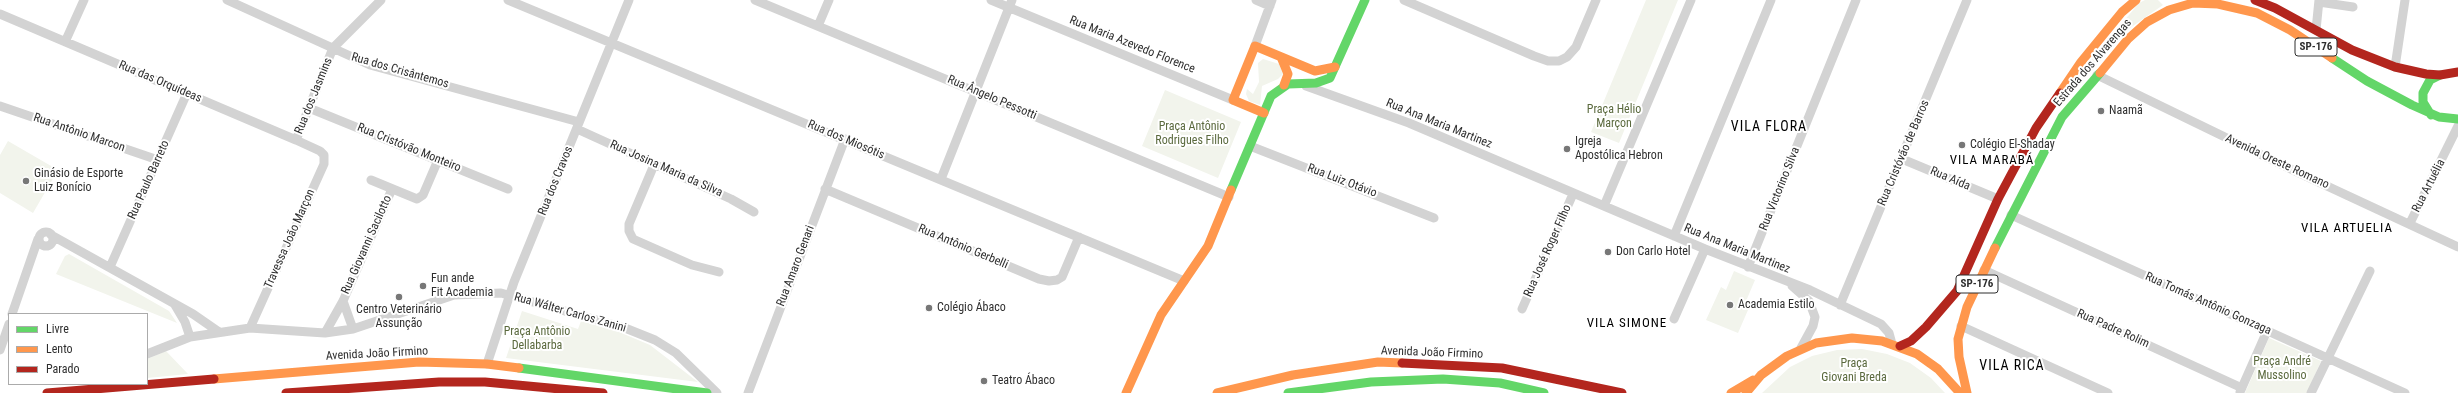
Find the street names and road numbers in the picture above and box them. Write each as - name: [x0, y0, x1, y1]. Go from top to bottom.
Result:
- street label: Rua Maria Azevedo Florence: [1067, 13, 1197, 77]
- street label: Estrada dos Alvarengas: [2051, 16, 2135, 110]
- road number: SP-176: [2295, 38, 2337, 56]
- street label: Rua dos Crisântemos: [350, 50, 450, 92]
- street label: Rua dos Jasmins: [292, 56, 336, 136]
- street label: Rua das Orquídeas: [116, 58, 204, 106]
- street label: Rua Ângelo Pessotti: [945, 73, 1039, 123]
- street label: Rua Ana Maria Martinez: [1384, 96, 1494, 152]
- street label: Rua Cristóvão de Barros: [1875, 98, 1933, 208]
- street label: Rua Antônio Marcon: [31, 111, 127, 155]
- street label: Rua dos Miosótis: [805, 117, 887, 163]
- street label: Rua Cristóvão Monteiro: [355, 121, 463, 175]
- street label: Avenida Oreste Romano: [2223, 132, 2331, 192]
- street label: Rua Paulo Barreto: [125, 138, 173, 222]
- street label: Rua Josina Maria da Silva: [607, 138, 725, 200]
- street label: Rua dos Cravos: [536, 144, 576, 218]
- street label: Rua Victorino Silva: [1757, 145, 1803, 233]
- street label: Rua Artuélia: [2409, 157, 2449, 215]
- street label: Rua Luiz Otávio: [1305, 161, 1379, 201]
- street label: Rua Aída: [1928, 164, 1972, 194]
- street label: Travessa João Marçon: [262, 187, 318, 291]
- street label: Rua Giovanni Sacilotto: [339, 193, 395, 297]
- street label: Rua José Roger Filho: [1521, 202, 1575, 300]
- street label: Rua Ana Maria Martinez: [1682, 221, 1792, 277]
- street label: Rua Antônio Gerbelli: [916, 222, 1010, 272]
- street label: Rua Amaro Genari: [774, 224, 818, 308]
- street label: Rua Tomás Antônio Gonzaga: [2143, 270, 2273, 338]
- road number: SP-176: [1956, 275, 1998, 293]
- street label: Rua Wálter Carlos Zanini: [512, 290, 628, 336]
- street label: Rua Padre Rolim: [2075, 307, 2151, 351]
- street label: Avenida João Firmino: [325, 344, 429, 364]
- street label: Avenida João Firmino: [1381, 344, 1483, 362]

